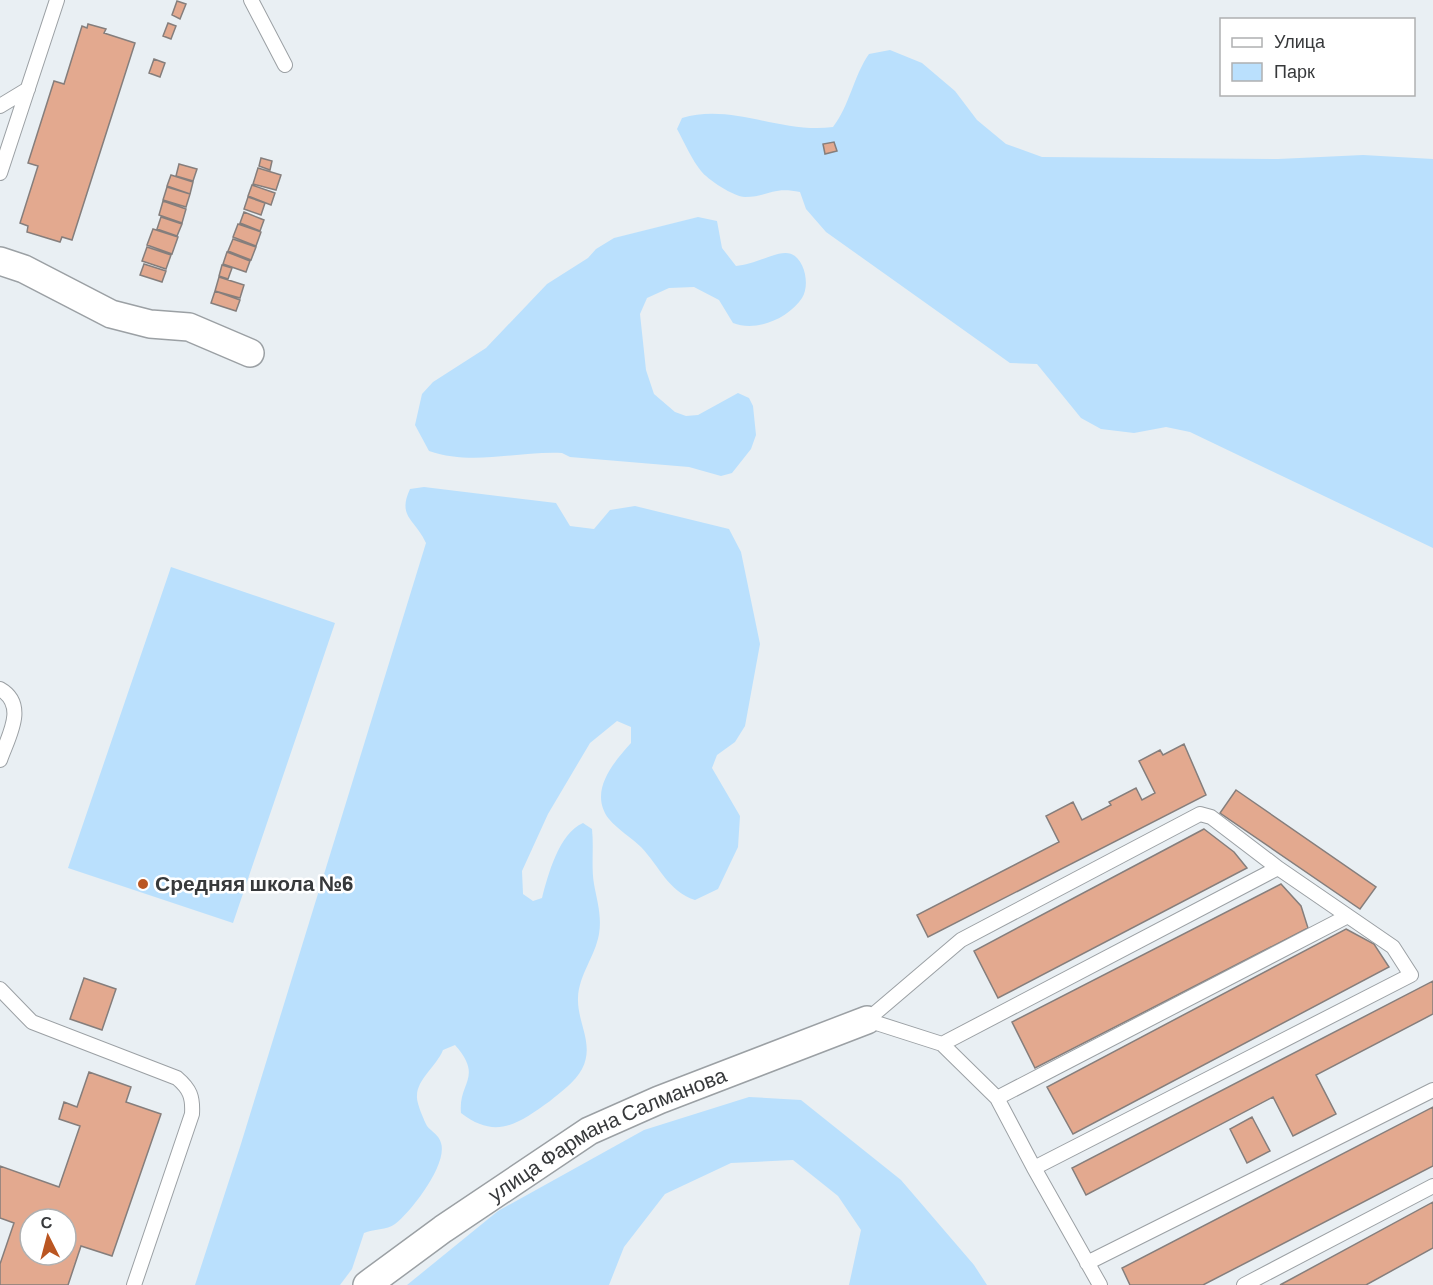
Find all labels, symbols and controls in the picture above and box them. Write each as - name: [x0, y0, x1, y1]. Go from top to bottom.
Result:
- legend: [1220, 18, 1415, 96]
- text: Улица: [1274, 30, 1326, 52]
- text: Парк: [1274, 60, 1315, 82]
- place label: Средняя школа №6: [155, 870, 353, 895]
- marker: Средняя школа №6: [136, 877, 150, 891]
- street label: улица Фармана Салманова: [483, 1061, 730, 1206]
- north arrow: [18, 1207, 78, 1267]
- text: С: [40, 1211, 54, 1232]

